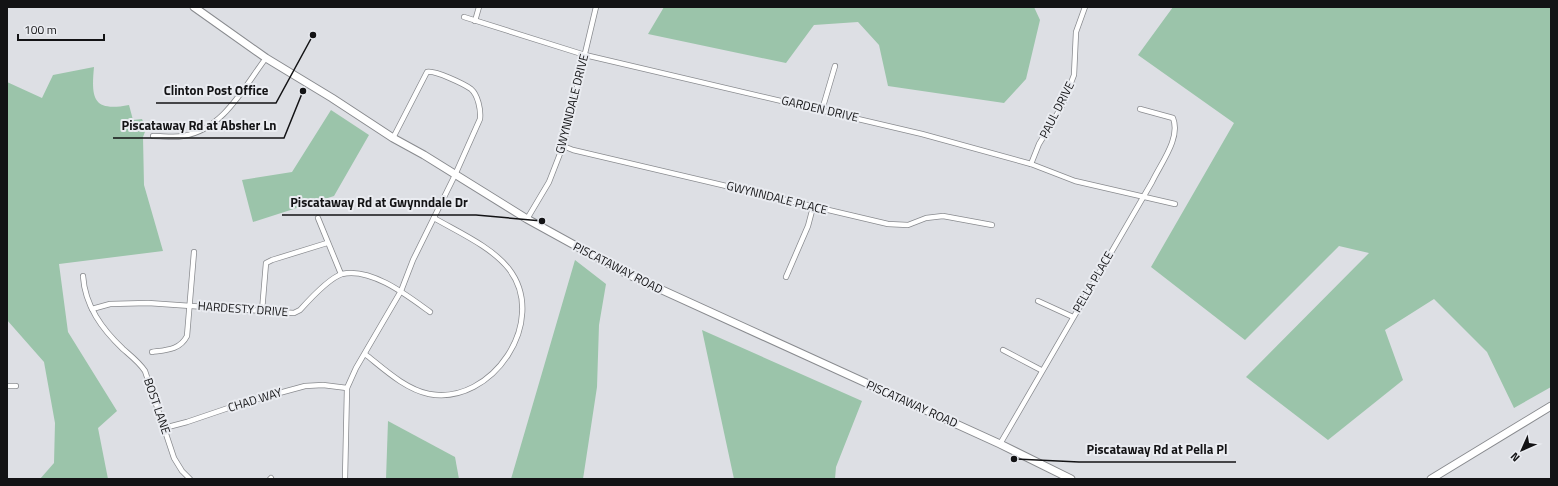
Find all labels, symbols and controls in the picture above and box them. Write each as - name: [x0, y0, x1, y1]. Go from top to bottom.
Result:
- scale bar: [18, 16, 104, 42]
- text: 100 m: [24, 20, 57, 39]
- street label: GWYNNDALE DRIVE: [550, 52, 593, 156]
- callout: Clinton Post Office: [156, 78, 276, 103]
- street label: PAUL DRIVE: [1034, 78, 1079, 142]
- text: Clinton Post Office: [164, 80, 269, 100]
- street label: GARDEN DRIVE: [780, 90, 861, 127]
- callout: Piscataway Rd at Absher Ln: [113, 113, 284, 138]
- text: Piscataway Rd at Absher Ln: [122, 115, 276, 135]
- street label: GWYNNDALE PLACE: [725, 176, 830, 219]
- callout: Piscataway Rd at Gwynndale Dr: [282, 190, 476, 215]
- text: Piscataway Rd at Gwynndale Dr: [290, 192, 468, 212]
- street label: PISCATAWAY ROAD: [570, 237, 667, 298]
- street label: PELLA PLACE: [1067, 247, 1118, 316]
- street label: HARDESTY DRIVE: [197, 296, 289, 321]
- street label: BOST LANE: [139, 375, 176, 437]
- street label: PISCATAWAY ROAD: [863, 375, 961, 432]
- street label: CHAD WAY: [226, 382, 285, 417]
- north arrow: [1502, 430, 1542, 470]
- callout: Piscataway Rd at Pella Pl: [1079, 437, 1236, 462]
- text: Piscataway Rd at Pella Pl: [1086, 439, 1228, 459]
- text: N: [1507, 449, 1523, 465]

